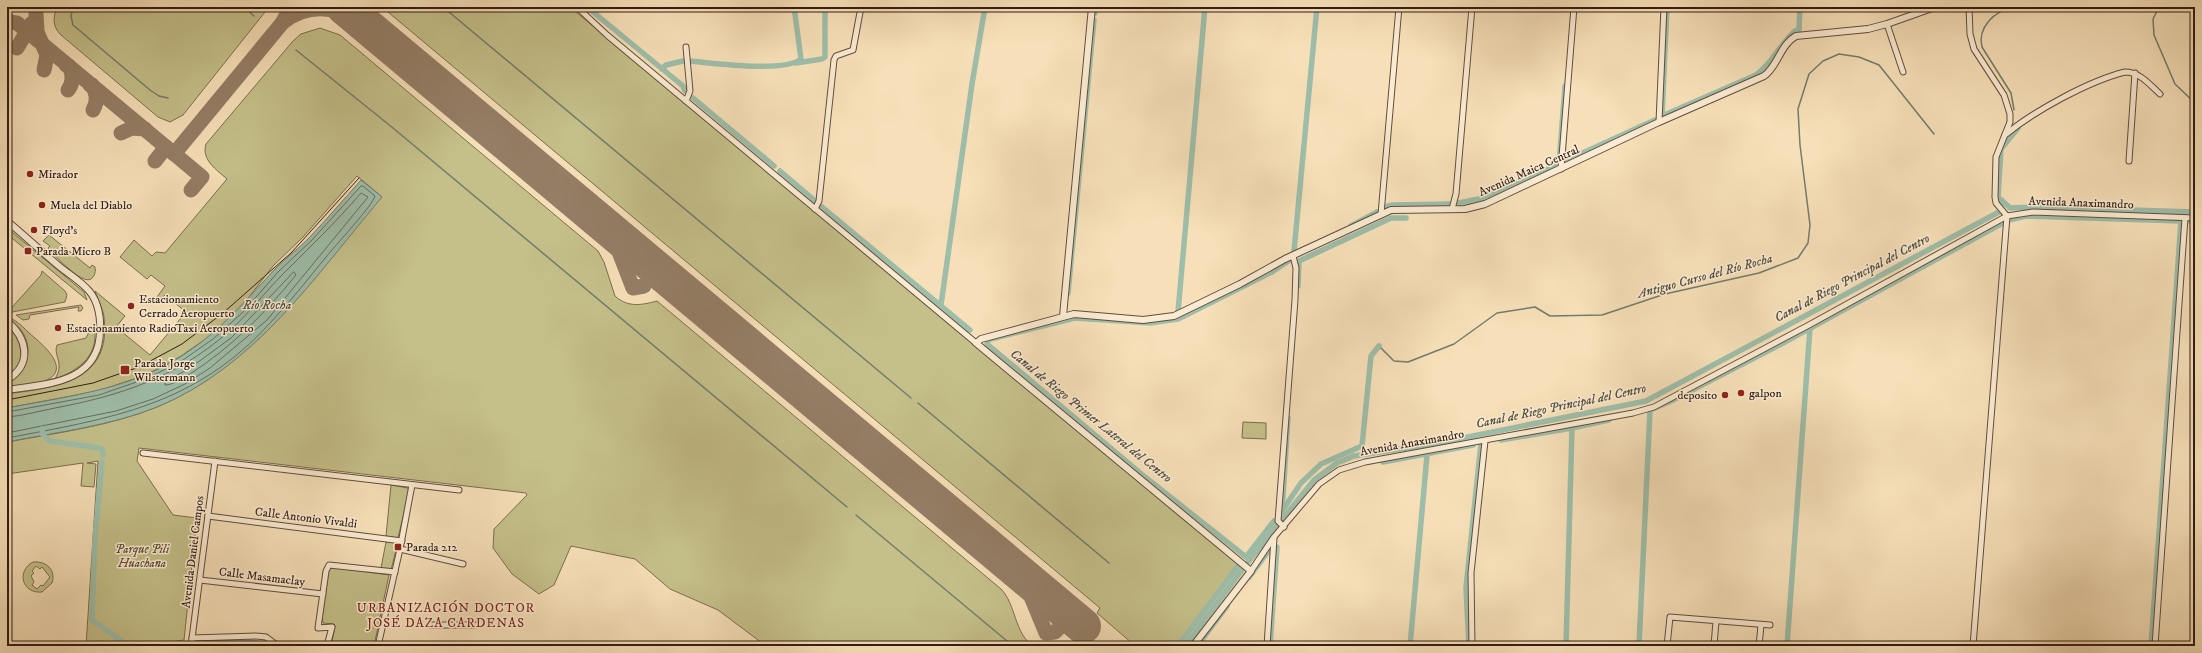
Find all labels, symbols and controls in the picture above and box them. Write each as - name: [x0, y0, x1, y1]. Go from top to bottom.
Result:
- street label: Avenida Maica Central: [1476, 142, 1582, 200]
- place label: Mirador: [38, 167, 78, 182]
- marker: Mirador: [25, 169, 35, 179]
- street label: Avenida Anaximandro: [2028, 194, 2134, 212]
- place label: Muela del Diablo: [50, 198, 132, 213]
- marker: Muela del Diablo: [37, 200, 47, 210]
- place label: Floyd's: [42, 223, 77, 238]
- marker: Floyd's: [29, 225, 39, 235]
- water label: Canal de Riego Principal del Centro: [1771, 230, 1933, 326]
- place label: Parada Micro B: [36, 244, 111, 259]
- marker: Parada Micro B: [23, 246, 33, 256]
- water label: Antiguo Curso del Río Rocha: [1634, 250, 1774, 302]
- place label: Estacionamiento Cerrado Aeropuerto: [139, 292, 234, 321]
- water label: Río Rocha: [242, 297, 292, 313]
- marker: Estacionamiento Cerrado Aeropuerto: [126, 301, 136, 311]
- place label: Estacionamiento RadioTaxi Aeropuerto: [66, 321, 254, 336]
- marker: Estacionamiento RadioTaxi Aeropuerto: [53, 323, 63, 333]
- water label: Canal de Riego Primer Lateral del Centro: [1007, 346, 1175, 486]
- place label: Parada Jorge Wilstermann: [133, 356, 196, 385]
- marker: Parada Jorge Wilstermann: [119, 364, 131, 376]
- water label: Canal de Riego Principal del Centro: [1474, 380, 1648, 432]
- place label: galpon: [1749, 386, 1782, 401]
- place label: deposito: [1677, 388, 1717, 403]
- marker: galpon: [1736, 388, 1746, 398]
- marker: deposito: [1720, 390, 1730, 400]
- street label: Avenida Anaximandro: [1359, 426, 1465, 460]
- street label: Avenida Daniel Campos: [179, 495, 207, 609]
- street label: Calle Antonio Vivaldi: [254, 504, 358, 532]
- place label: Parada 212: [406, 540, 458, 555]
- park label: Parque Pili Huachana: [115, 542, 170, 571]
- marker: Parada 212: [393, 542, 403, 552]
- street label: Calle Masamaclay: [218, 564, 306, 590]
- district label: URBANIZACIÓN DOCTOR JOSÉ DAZA CARDENAS: [357, 600, 535, 631]

